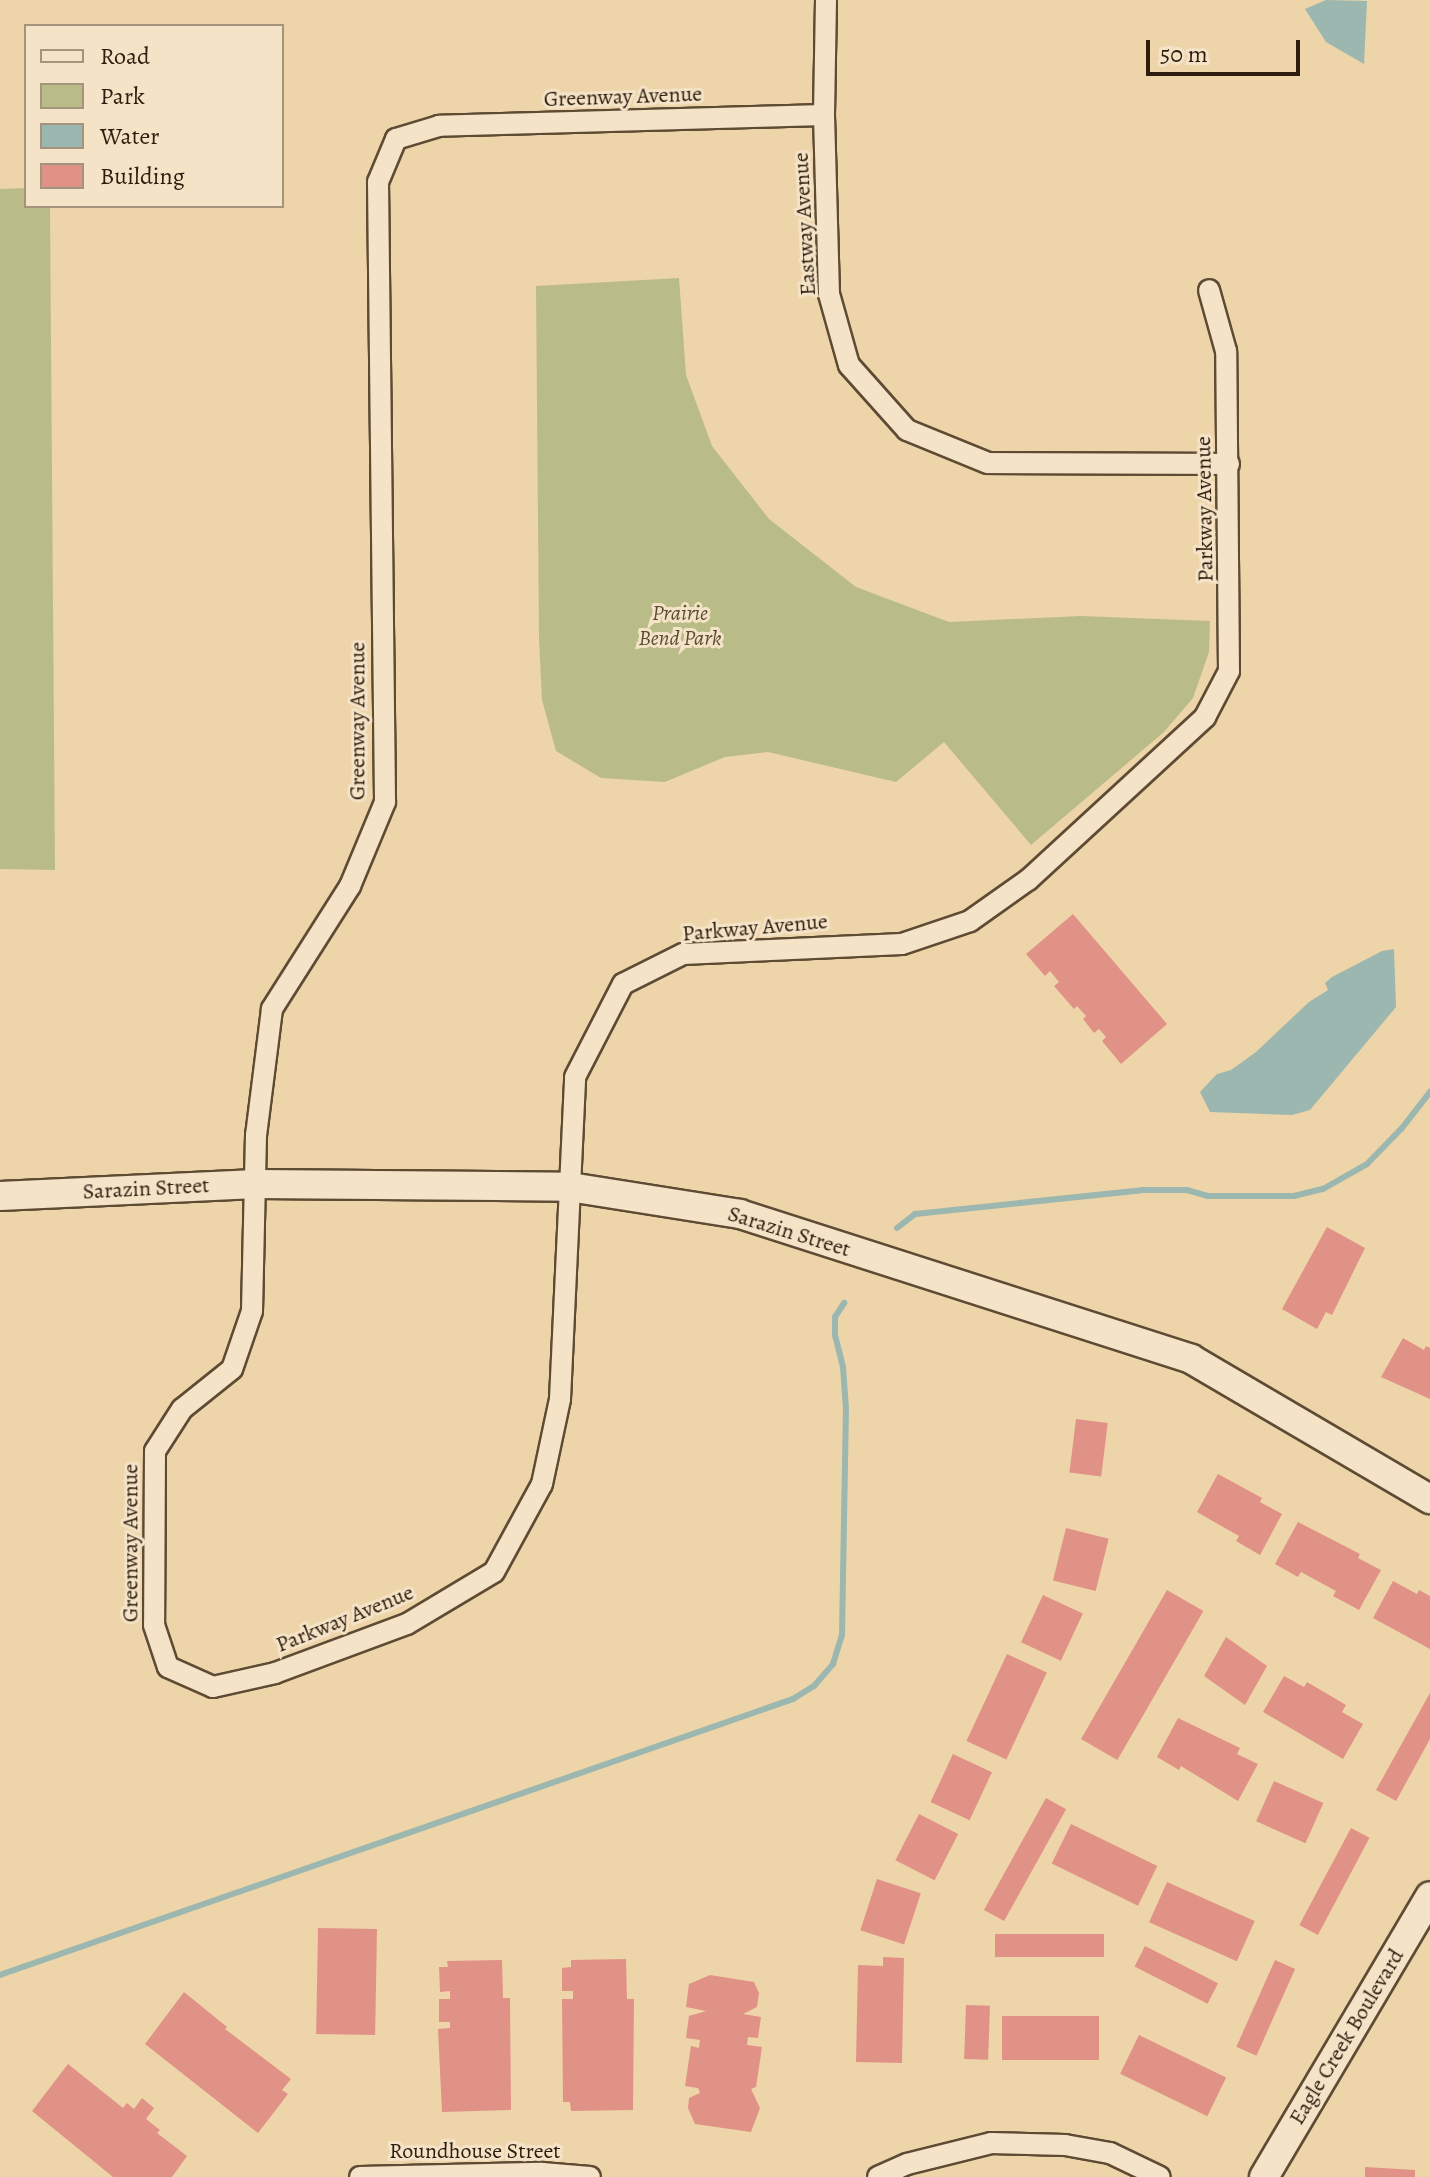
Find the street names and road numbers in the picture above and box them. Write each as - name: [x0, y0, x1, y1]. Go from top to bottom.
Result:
- street label: Greenway Avenue: [543, 81, 703, 113]
- street label: Eastway Avenue: [788, 152, 822, 296]
- street label: Parkway Avenue: [1191, 436, 1219, 582]
- street label: Greenway Avenue: [345, 642, 371, 800]
- street label: Parkway Avenue: [681, 908, 829, 948]
- street label: Sarazin Street: [82, 1173, 210, 1205]
- street label: Sarazin Street: [725, 1201, 853, 1263]
- street label: Greenway Avenue: [118, 1464, 144, 1622]
- street label: Parkway Avenue: [272, 1579, 418, 1659]
- street label: Eagle Creek Boulevard: [1284, 1944, 1410, 2130]
- street label: Roundhouse Street: [389, 2139, 561, 2165]

